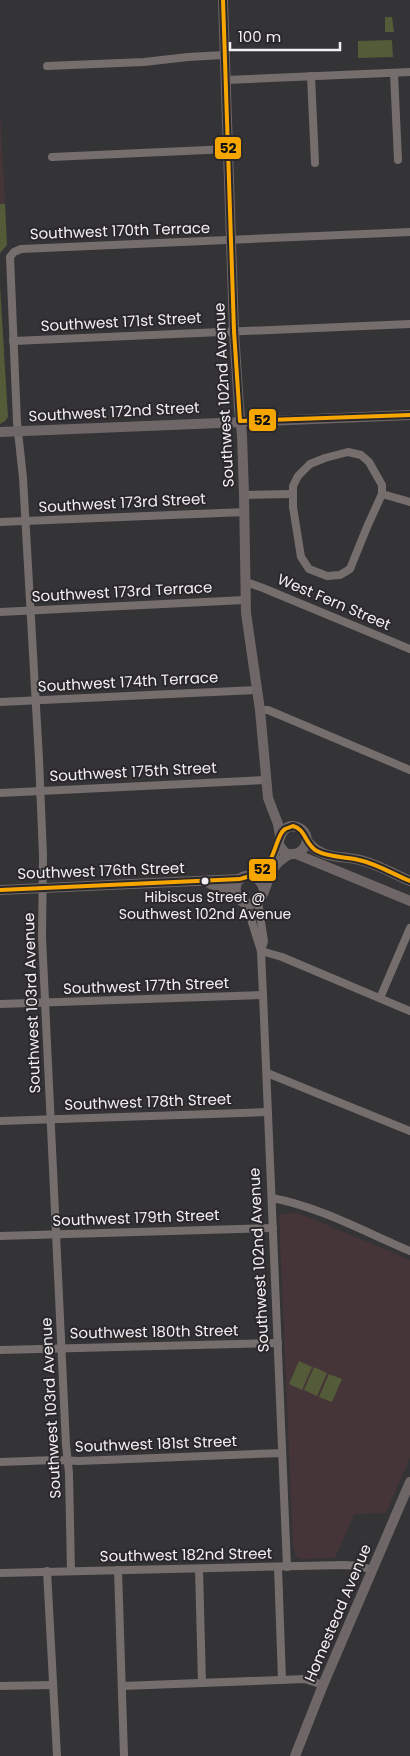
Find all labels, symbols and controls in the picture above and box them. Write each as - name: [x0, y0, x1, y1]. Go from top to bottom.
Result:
- scale bar: [230, 20, 340, 52]
- text: 100 m: [238, 26, 281, 47]
- line badge: 52: [214, 136, 242, 160]
- text: 52: [219, 138, 237, 158]
- street label: Southwest 170th Terrace: [29, 217, 211, 244]
- street label: Southwest 102nd Avenue: [208, 302, 239, 488]
- street label: Southwest 171st Street: [40, 307, 202, 336]
- street label: Southwest 172nd Street: [28, 397, 200, 426]
- line badge: 52: [248, 408, 277, 432]
- text: 52: [253, 410, 271, 430]
- street label: Southwest 173rd Street: [38, 488, 206, 517]
- street label: West Fern Street: [274, 568, 394, 635]
- street label: Southwest 173rd Terrace: [31, 576, 213, 607]
- street label: Southwest 174th Terrace: [37, 666, 219, 697]
- street label: Southwest 175th Street: [49, 757, 217, 786]
- street label: Southwest 176th Street: [17, 857, 185, 884]
- line badge: 52: [248, 858, 277, 882]
- text: 52: [253, 859, 271, 879]
- marker: Hibiscus Street @ Southwest 102nd Avenue: [200, 876, 210, 886]
- place label: Hibiscus Street @ Southwest 102nd Avenue: [119, 887, 292, 924]
- street label: Southwest 103rd Avenue: [18, 912, 45, 1094]
- street label: Southwest 177th Street: [63, 972, 229, 999]
- street label: Southwest 178th Street: [64, 1088, 232, 1115]
- street label: Southwest 102nd Avenue: [243, 1167, 274, 1353]
- street label: Southwest 179th Street: [52, 1204, 220, 1231]
- street label: Southwest 103rd Avenue: [35, 1317, 66, 1499]
- street label: Southwest 180th Street: [70, 1320, 238, 1343]
- street label: Southwest 181st Street: [75, 1430, 237, 1457]
- street label: Homestead Avenue: [299, 1541, 376, 1685]
- street label: Southwest 182nd Street: [100, 1542, 272, 1567]

